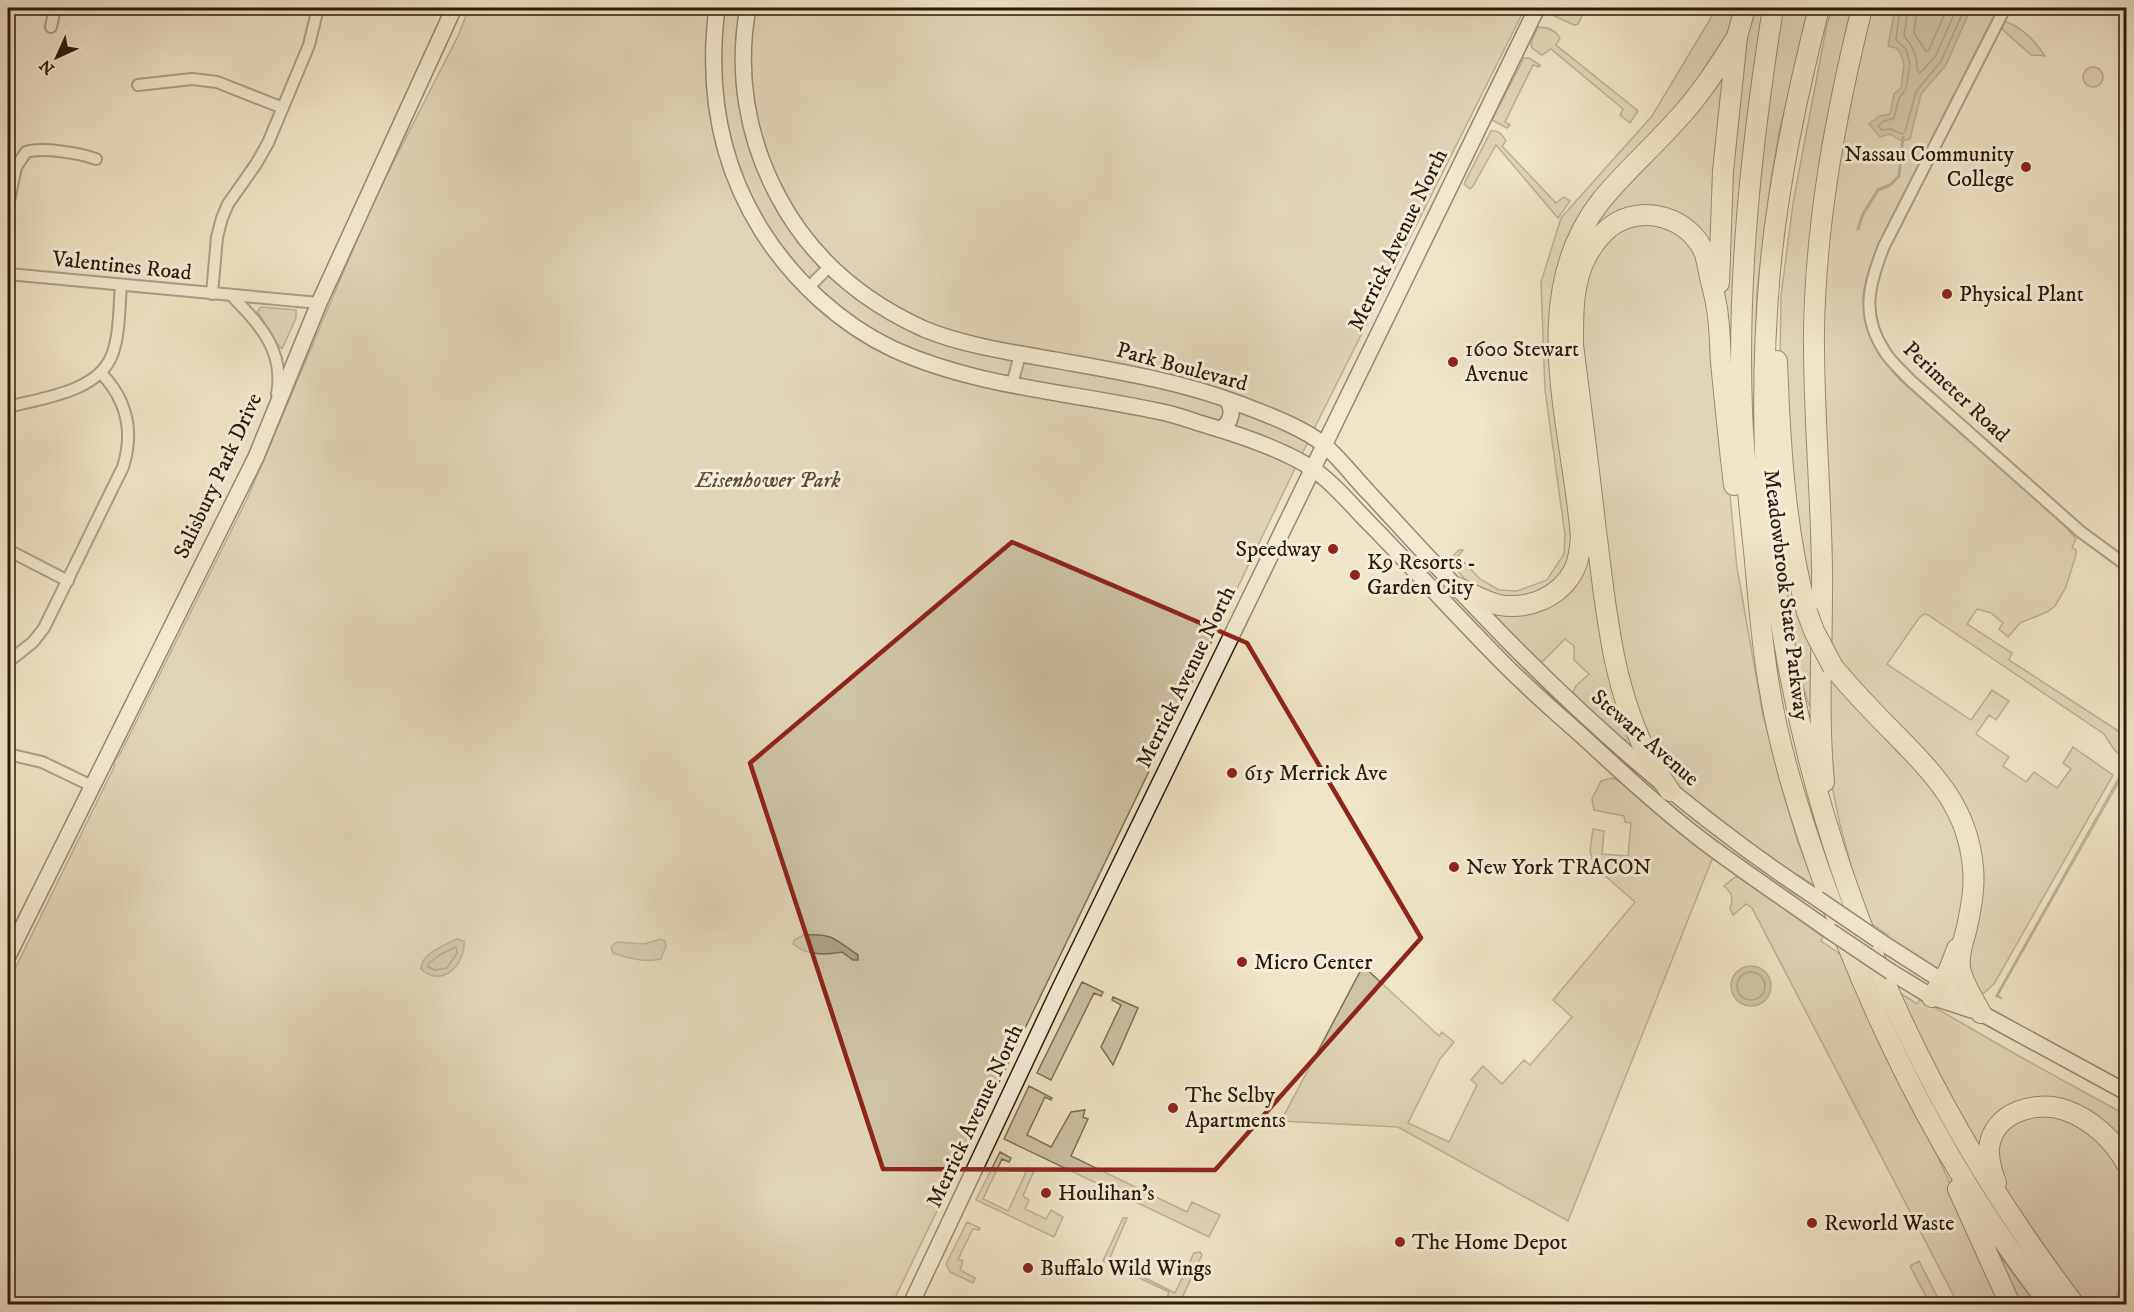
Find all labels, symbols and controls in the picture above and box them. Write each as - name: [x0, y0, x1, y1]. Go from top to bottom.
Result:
- north arrow: [27, 27, 87, 87]
- text: N: [35, 55, 59, 79]
- place label: Nassau Community College: [1844, 141, 2015, 193]
- street label: Merrick Avenue North: [1342, 144, 1454, 335]
- marker: Nassau Community College: [2019, 160, 2033, 174]
- street label: Valentines Road: [50, 245, 193, 287]
- place label: Physical Plant: [1959, 281, 2084, 308]
- marker: Physical Plant: [1940, 287, 1954, 301]
- place label: 1600 Stewart Avenue: [1465, 336, 1579, 388]
- street label: Perimeter Road: [1897, 336, 2015, 448]
- street label: Park Boulevard: [1113, 337, 1251, 397]
- marker: 1600 Stewart Avenue: [1446, 355, 1460, 369]
- street label: Salisbury Park Drive: [168, 389, 268, 563]
- park label: Eisenhower Park: [693, 467, 841, 494]
- street label: Meadowbrook State Parkway: [1757, 468, 1815, 723]
- place label: Speedway: [1236, 536, 1322, 563]
- marker: Speedway: [1326, 542, 1340, 556]
- place label: K9 Resorts - Garden City: [1367, 549, 1476, 601]
- marker: K9 Resorts - Garden City: [1348, 568, 1362, 582]
- street label: Merrick Avenue North: [1130, 581, 1242, 772]
- street label: Stewart Avenue: [1585, 684, 1705, 792]
- place label: 615 Merrick Ave: [1244, 760, 1387, 787]
- marker: 615 Merrick Ave: [1225, 766, 1239, 780]
- place label: New York TRACON: [1466, 854, 1651, 881]
- marker: New York TRACON: [1447, 860, 1461, 874]
- place label: Micro Center: [1254, 949, 1373, 976]
- marker: Micro Center: [1235, 955, 1249, 969]
- street label: Merrick Avenue North: [921, 1020, 1030, 1212]
- place label: The Selby Apartments: [1185, 1082, 1286, 1134]
- marker: The Selby Apartments: [1166, 1101, 1180, 1115]
- place label: Houlihan's: [1058, 1180, 1155, 1207]
- marker: Houlihan's: [1039, 1186, 1053, 1200]
- place label: Reworld Waste: [1824, 1210, 1954, 1237]
- marker: Reworld Waste: [1805, 1216, 1819, 1230]
- place label: The Home Depot: [1412, 1229, 1567, 1256]
- marker: The Home Depot: [1393, 1235, 1407, 1249]
- place label: Buffalo Wild Wings: [1040, 1255, 1212, 1282]
- marker: Buffalo Wild Wings: [1021, 1261, 1035, 1275]

